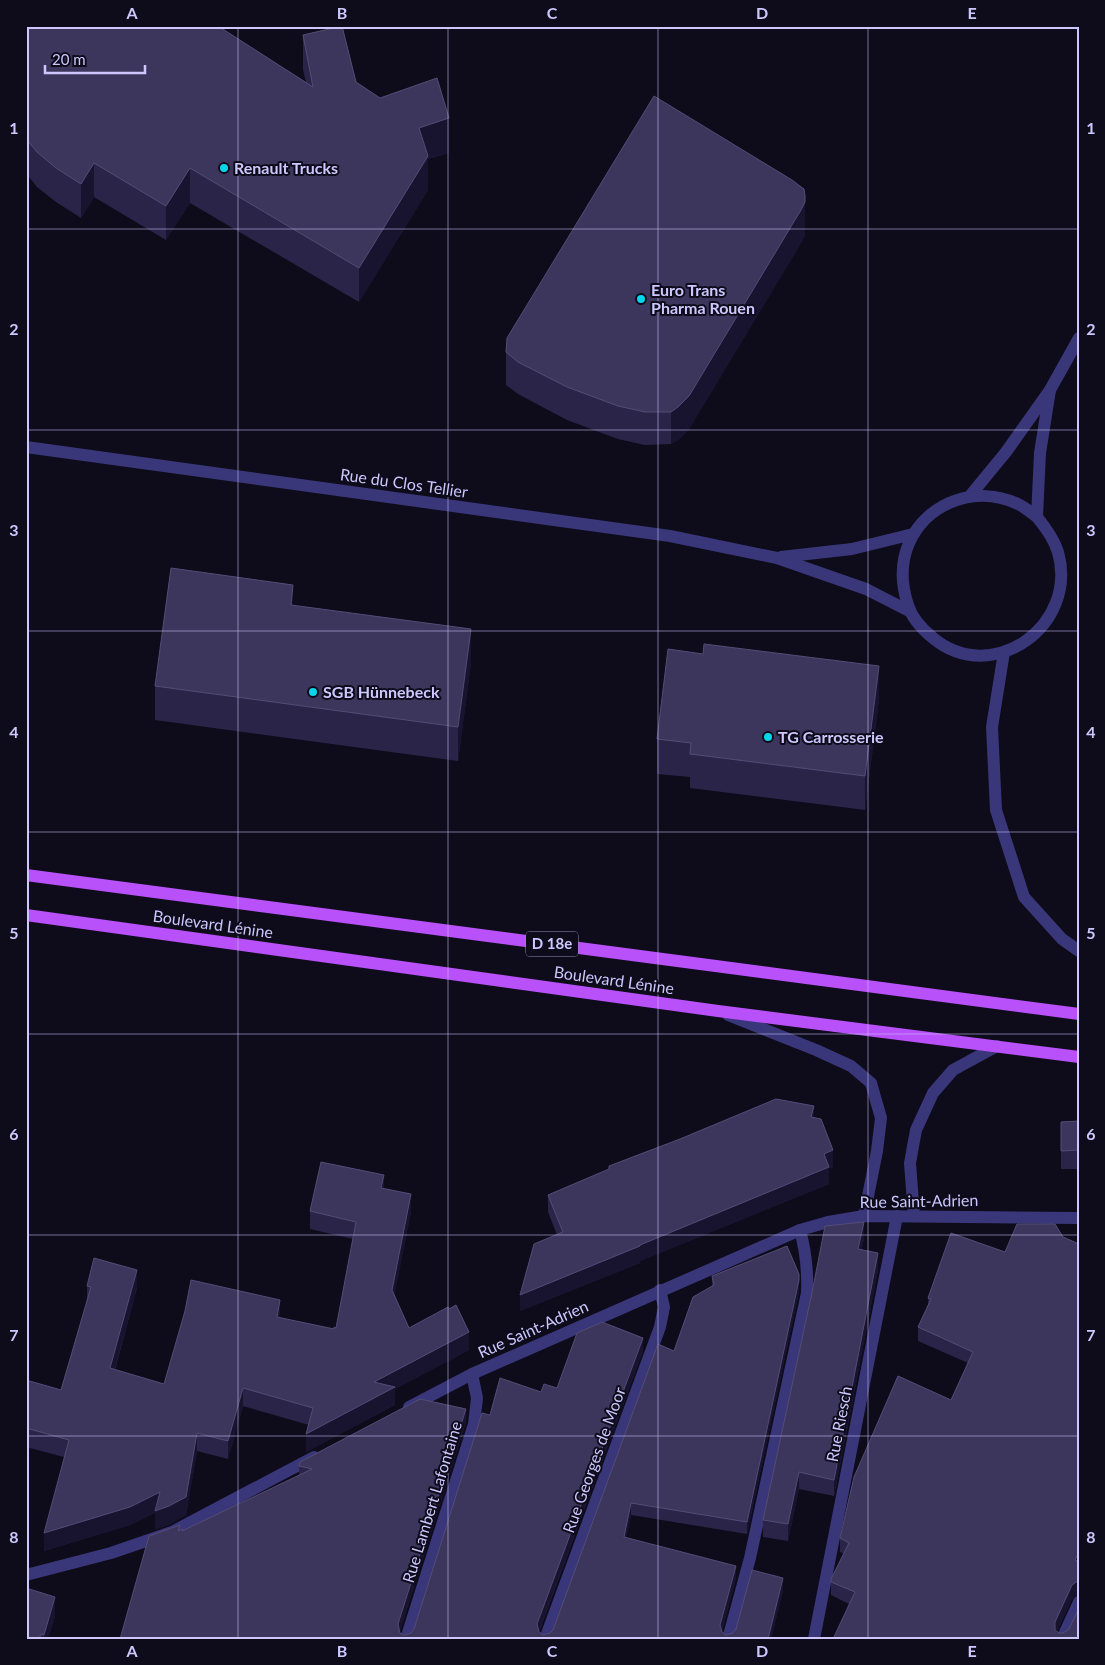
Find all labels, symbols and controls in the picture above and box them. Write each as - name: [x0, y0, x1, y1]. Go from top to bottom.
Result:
- text: A: [125, 3, 138, 22]
- text: B: [337, 3, 347, 22]
- text: C: [547, 3, 558, 22]
- text: D: [756, 3, 768, 22]
- text: E: [967, 3, 977, 22]
- scale bar: [45, 42, 145, 74]
- text: 20 m: [52, 50, 86, 68]
- text: 1: [9, 118, 19, 137]
- text: 1: [1086, 118, 1096, 137]
- place label: Renault Trucks: [234, 158, 338, 177]
- marker: Renault Trucks: [218, 162, 230, 174]
- place label: Euro Trans Pharma Rouen: [651, 280, 755, 317]
- marker: Euro Trans Pharma Rouen: [635, 293, 647, 305]
- text: 2: [9, 319, 19, 338]
- text: 2: [1086, 319, 1096, 338]
- street label: Rue du Clos Tellier: [339, 464, 469, 501]
- text: 3: [9, 520, 19, 539]
- text: 3: [1086, 520, 1096, 539]
- place label: SGB Hünnebeck: [323, 682, 440, 701]
- marker: SGB Hünnebeck: [307, 686, 319, 698]
- text: 4: [9, 722, 19, 741]
- text: 4: [1086, 722, 1096, 741]
- place label: TG Carrosserie: [778, 727, 884, 746]
- marker: TG Carrosserie: [762, 731, 774, 743]
- street label: Boulevard Lénine: [152, 906, 274, 941]
- text: 5: [9, 923, 19, 942]
- text: 5: [1086, 923, 1096, 942]
- road number: D 18e: [526, 932, 578, 956]
- street label: Boulevard Lénine: [553, 962, 675, 997]
- text: 6: [9, 1124, 19, 1143]
- text: 6: [1086, 1124, 1096, 1143]
- street label: Rue Saint-Adrien: [859, 1190, 978, 1211]
- street label: Rue Saint-Adrien: [475, 1296, 591, 1361]
- text: 7: [9, 1325, 19, 1344]
- text: 7: [1086, 1325, 1096, 1344]
- street label: Rue Georges de Moor: [558, 1384, 629, 1535]
- street label: Rue Riesch: [822, 1384, 855, 1463]
- street label: Rue Lambert Lafontaine: [398, 1419, 465, 1585]
- text: 8: [9, 1527, 19, 1546]
- text: 8: [1086, 1527, 1096, 1546]
- text: A: [125, 1641, 138, 1660]
- text: B: [337, 1641, 347, 1660]
- text: C: [547, 1641, 558, 1660]
- text: D: [756, 1641, 768, 1660]
- text: E: [967, 1641, 977, 1660]

